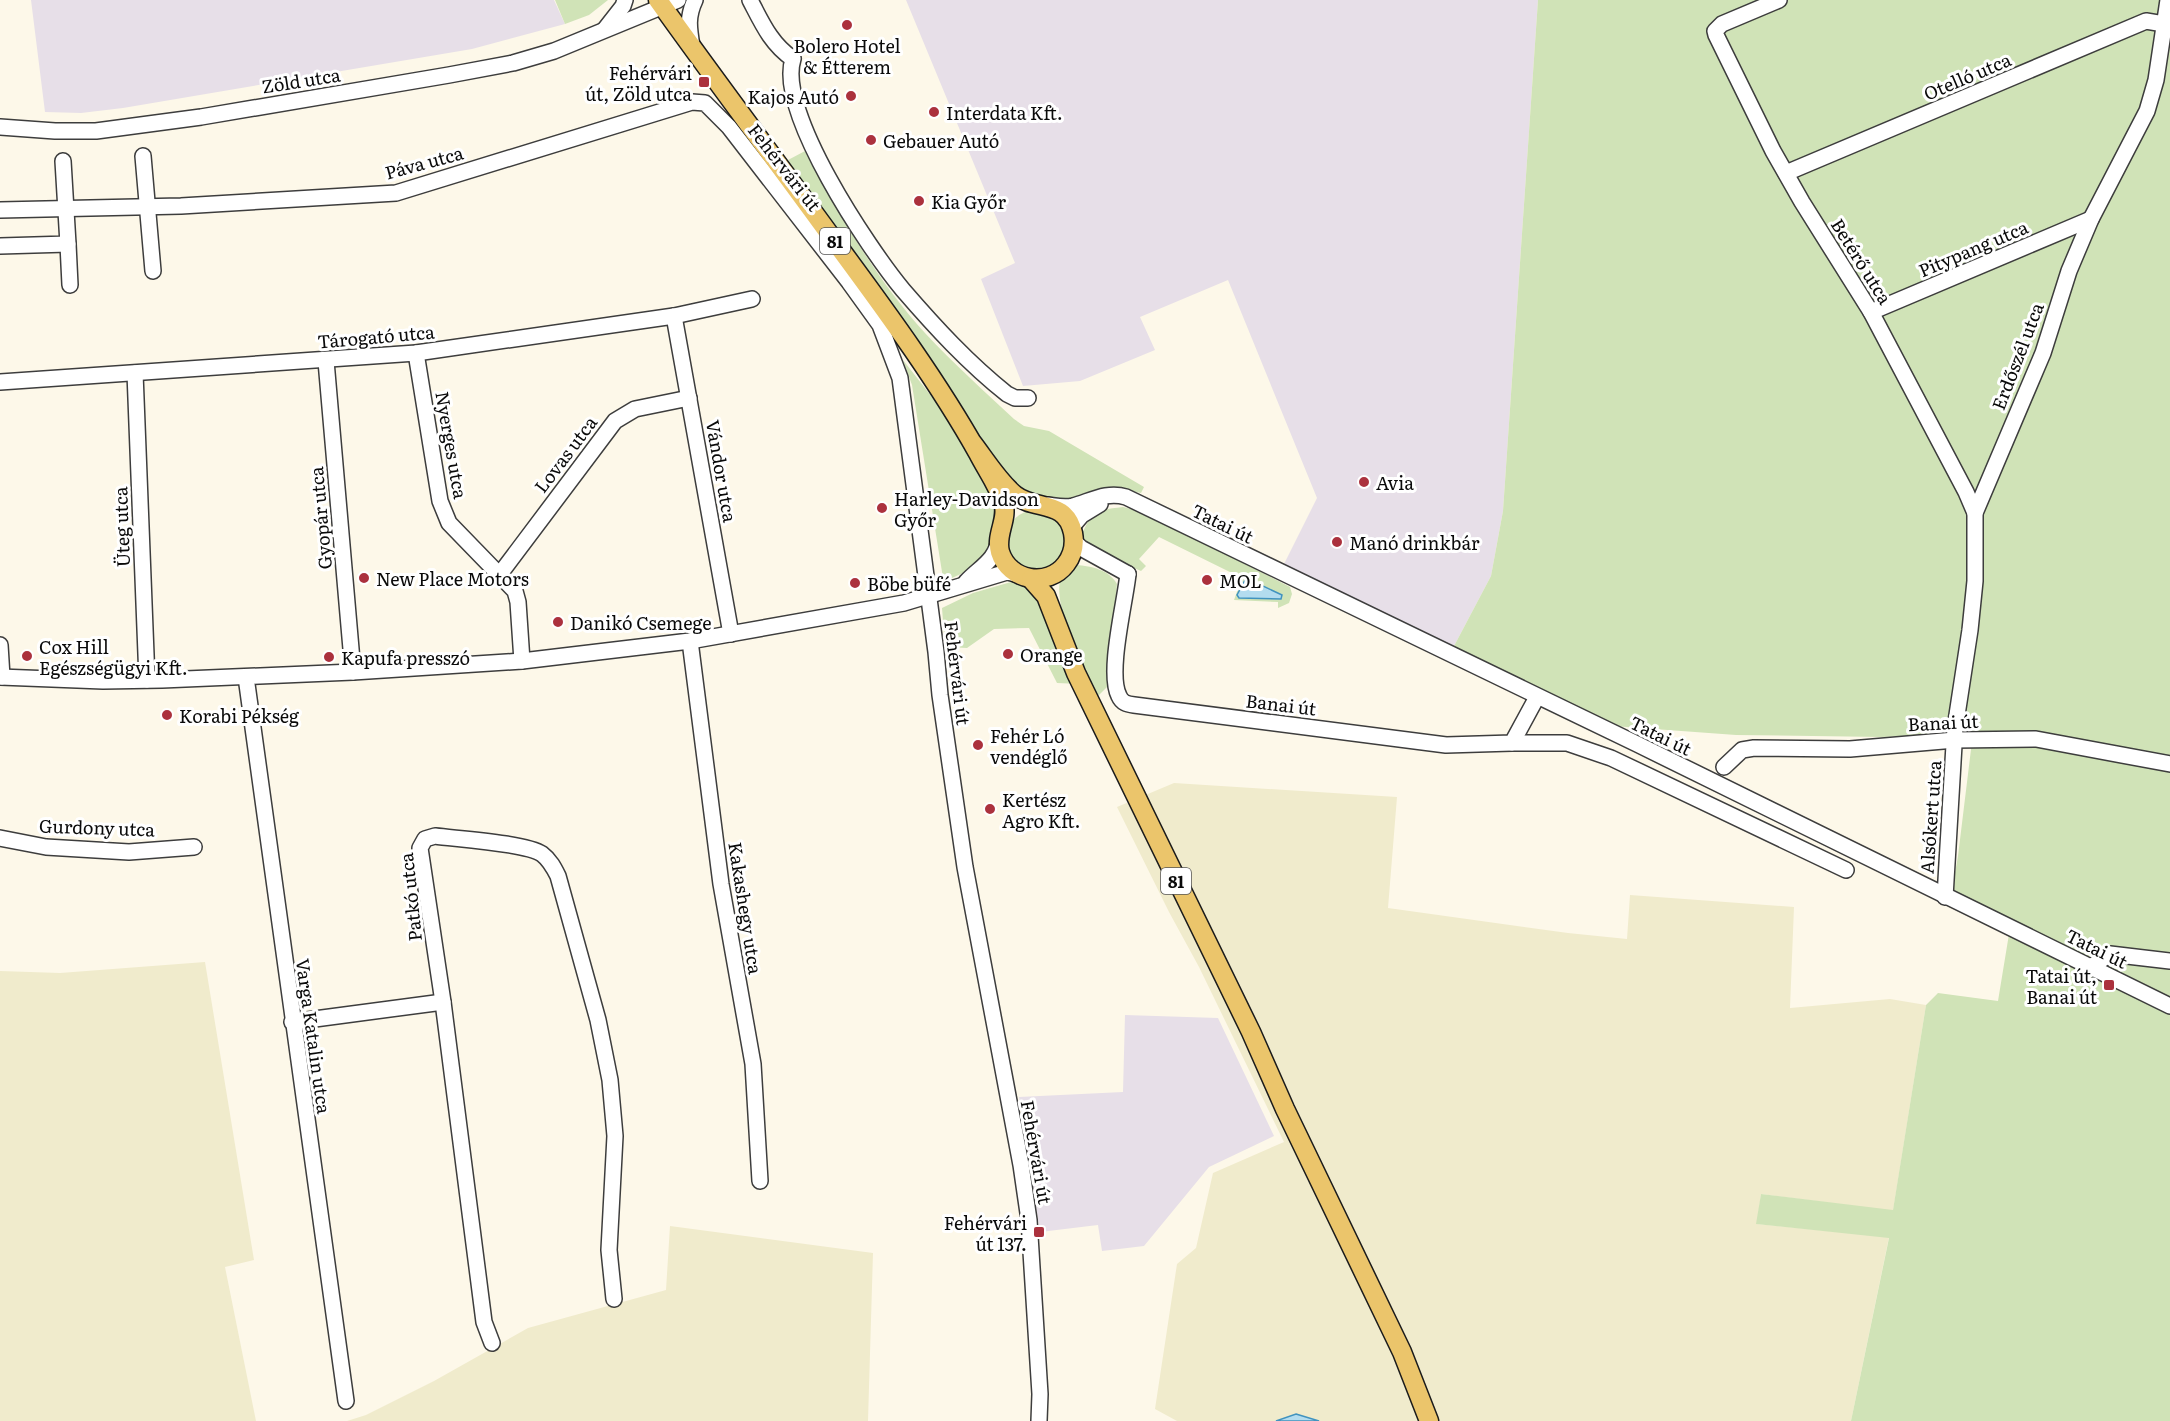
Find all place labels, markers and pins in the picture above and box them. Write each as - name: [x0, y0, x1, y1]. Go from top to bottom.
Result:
- marker: Bolero Hotel & Étterem: [840, 18, 854, 32]
- place label: Bolero Hotel & Étterem: [793, 32, 901, 80]
- place label: Fehérvári út, Zöld utca: [585, 59, 692, 107]
- marker: Fehérvári út, Zöld utca: [697, 75, 711, 89]
- place label: Kajos Autó: [748, 83, 839, 110]
- marker: Kajos Autó: [844, 89, 858, 103]
- place label: Interdata Kft.: [946, 99, 1063, 126]
- marker: Interdata Kft.: [927, 105, 941, 119]
- place label: Gebauer Autó: [883, 127, 999, 154]
- marker: Gebauer Autó: [864, 133, 878, 147]
- place label: Kia Győr: [931, 188, 1006, 215]
- marker: Kia Győr: [912, 194, 926, 208]
- place label: Avia: [1376, 469, 1414, 496]
- marker: Avia: [1357, 475, 1371, 489]
- place label: Harley-Davidson Győr: [894, 485, 1039, 533]
- marker: Harley-Davidson Győr: [875, 501, 889, 515]
- place label: Manó drinkbár: [1349, 529, 1480, 556]
- marker: Manó drinkbár: [1330, 535, 1344, 549]
- place label: New Place Motors: [376, 565, 529, 592]
- place label: MOL: [1219, 567, 1262, 594]
- place label: Böbe büfé: [867, 570, 951, 597]
- marker: New Place Motors: [357, 571, 371, 585]
- marker: MOL: [1200, 573, 1214, 587]
- marker: Böbe büfé: [848, 576, 862, 590]
- place label: Danikó Csemege: [570, 609, 712, 636]
- marker: Danikó Csemege: [551, 615, 565, 629]
- place label: Cox Hill Egészségügyi Kft.: [39, 633, 188, 681]
- place label: Orange: [1020, 641, 1083, 668]
- place label: Kapufa presszó: [341, 644, 470, 671]
- marker: Orange: [1001, 647, 1015, 661]
- marker: Cox Hill Egészségügyi Kft.: [20, 649, 34, 663]
- marker: Kapufa presszó: [322, 650, 336, 664]
- place label: Korabi Pékség: [179, 702, 300, 729]
- marker: Korabi Pékség: [160, 708, 174, 722]
- place label: Fehér Ló vendéglő: [990, 722, 1068, 770]
- marker: Fehér Ló vendéglő: [971, 738, 985, 752]
- place label: Kertész Agro Kft.: [1002, 786, 1081, 834]
- marker: Kertész Agro Kft.: [983, 802, 997, 816]
- place label: Tatai út, Banai út: [2025, 962, 2098, 1010]
- marker: Tatai út, Banai út: [2102, 978, 2116, 992]
- place label: Fehérvári út 137.: [944, 1209, 1027, 1257]
- marker: Fehérvári út 137.: [1032, 1225, 1046, 1239]

